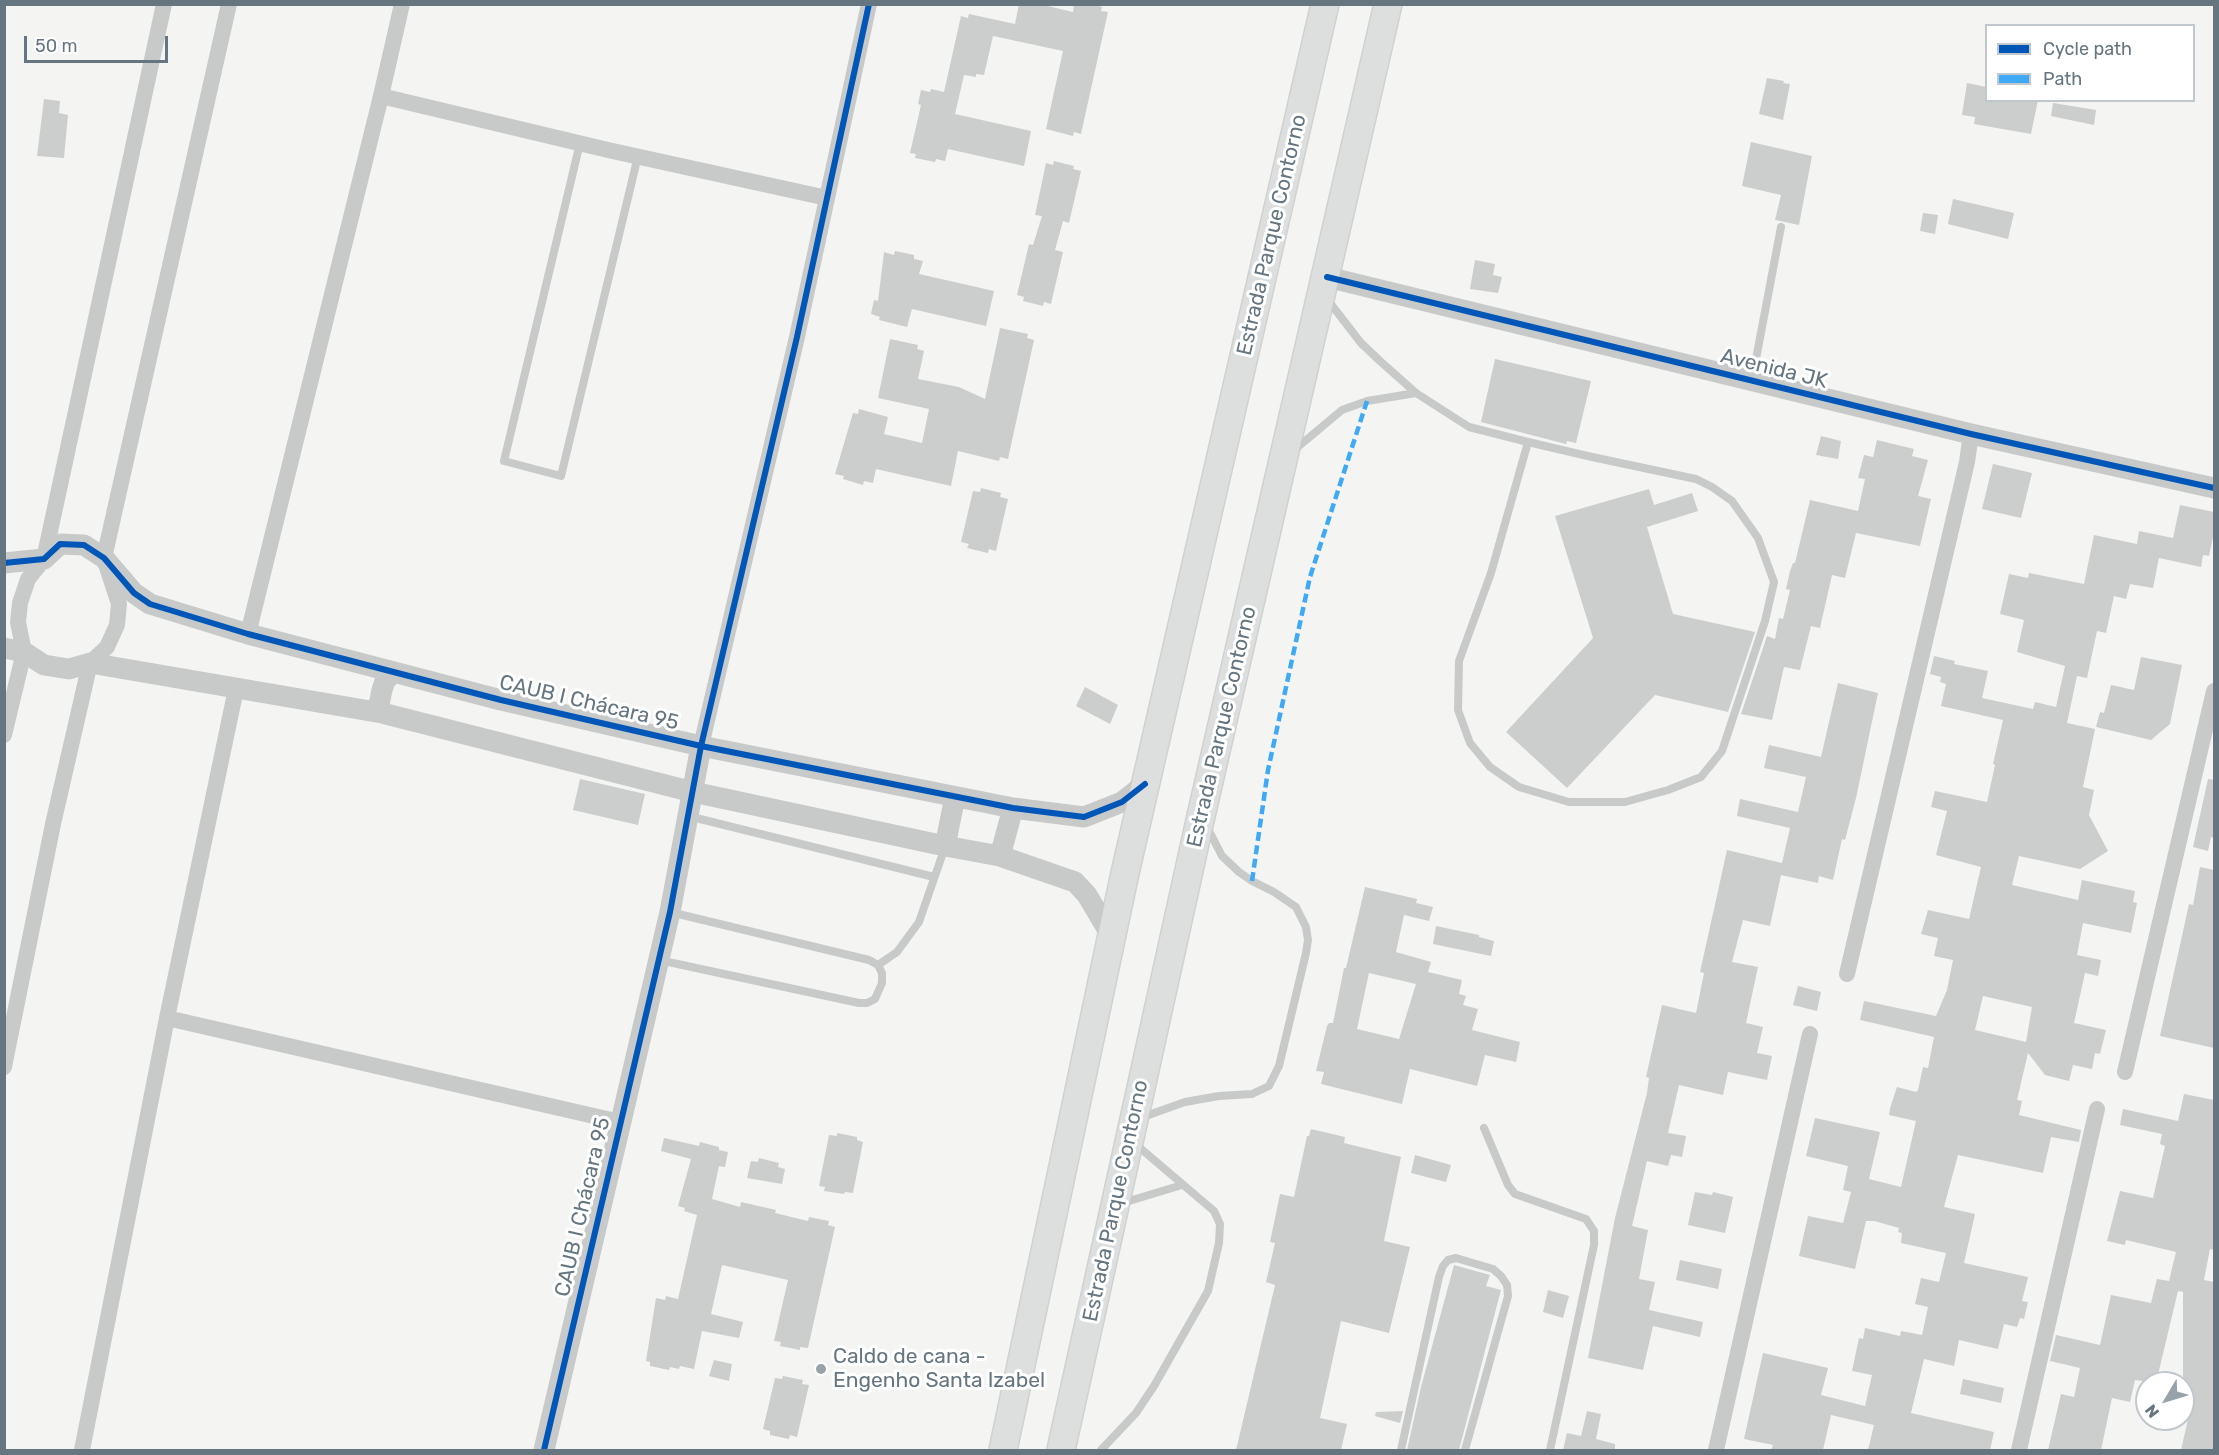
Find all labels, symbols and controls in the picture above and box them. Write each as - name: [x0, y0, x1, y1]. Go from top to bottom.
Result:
- scale bar: [27, 24, 171, 62]
- legend: [1985, 24, 2195, 102]
- text: 50 m: [35, 35, 78, 57]
- text: Cycle path: [2043, 38, 2132, 60]
- text: Path: [2043, 68, 2082, 90]
- street label: Estrada Parque Contorno: [1232, 112, 1312, 358]
- street label: Avenida JK: [1718, 344, 1830, 394]
- street label: Estrada Parque Contorno: [1182, 604, 1262, 850]
- street label: CAUB I Chácara 95: [497, 670, 681, 736]
- street label: Estrada Parque Contorno: [1078, 1078, 1154, 1324]
- street label: CAUB I Chácara 95: [550, 1115, 616, 1299]
- place label: Caldo de cana - Engenho Santa Izabel: [833, 1344, 1045, 1394]
- marker: Caldo de cana - Engenho Santa Izabel: [814, 1362, 828, 1376]
- north arrow: [2135, 1371, 2195, 1431]
- text: N: [2141, 1401, 2163, 1422]

